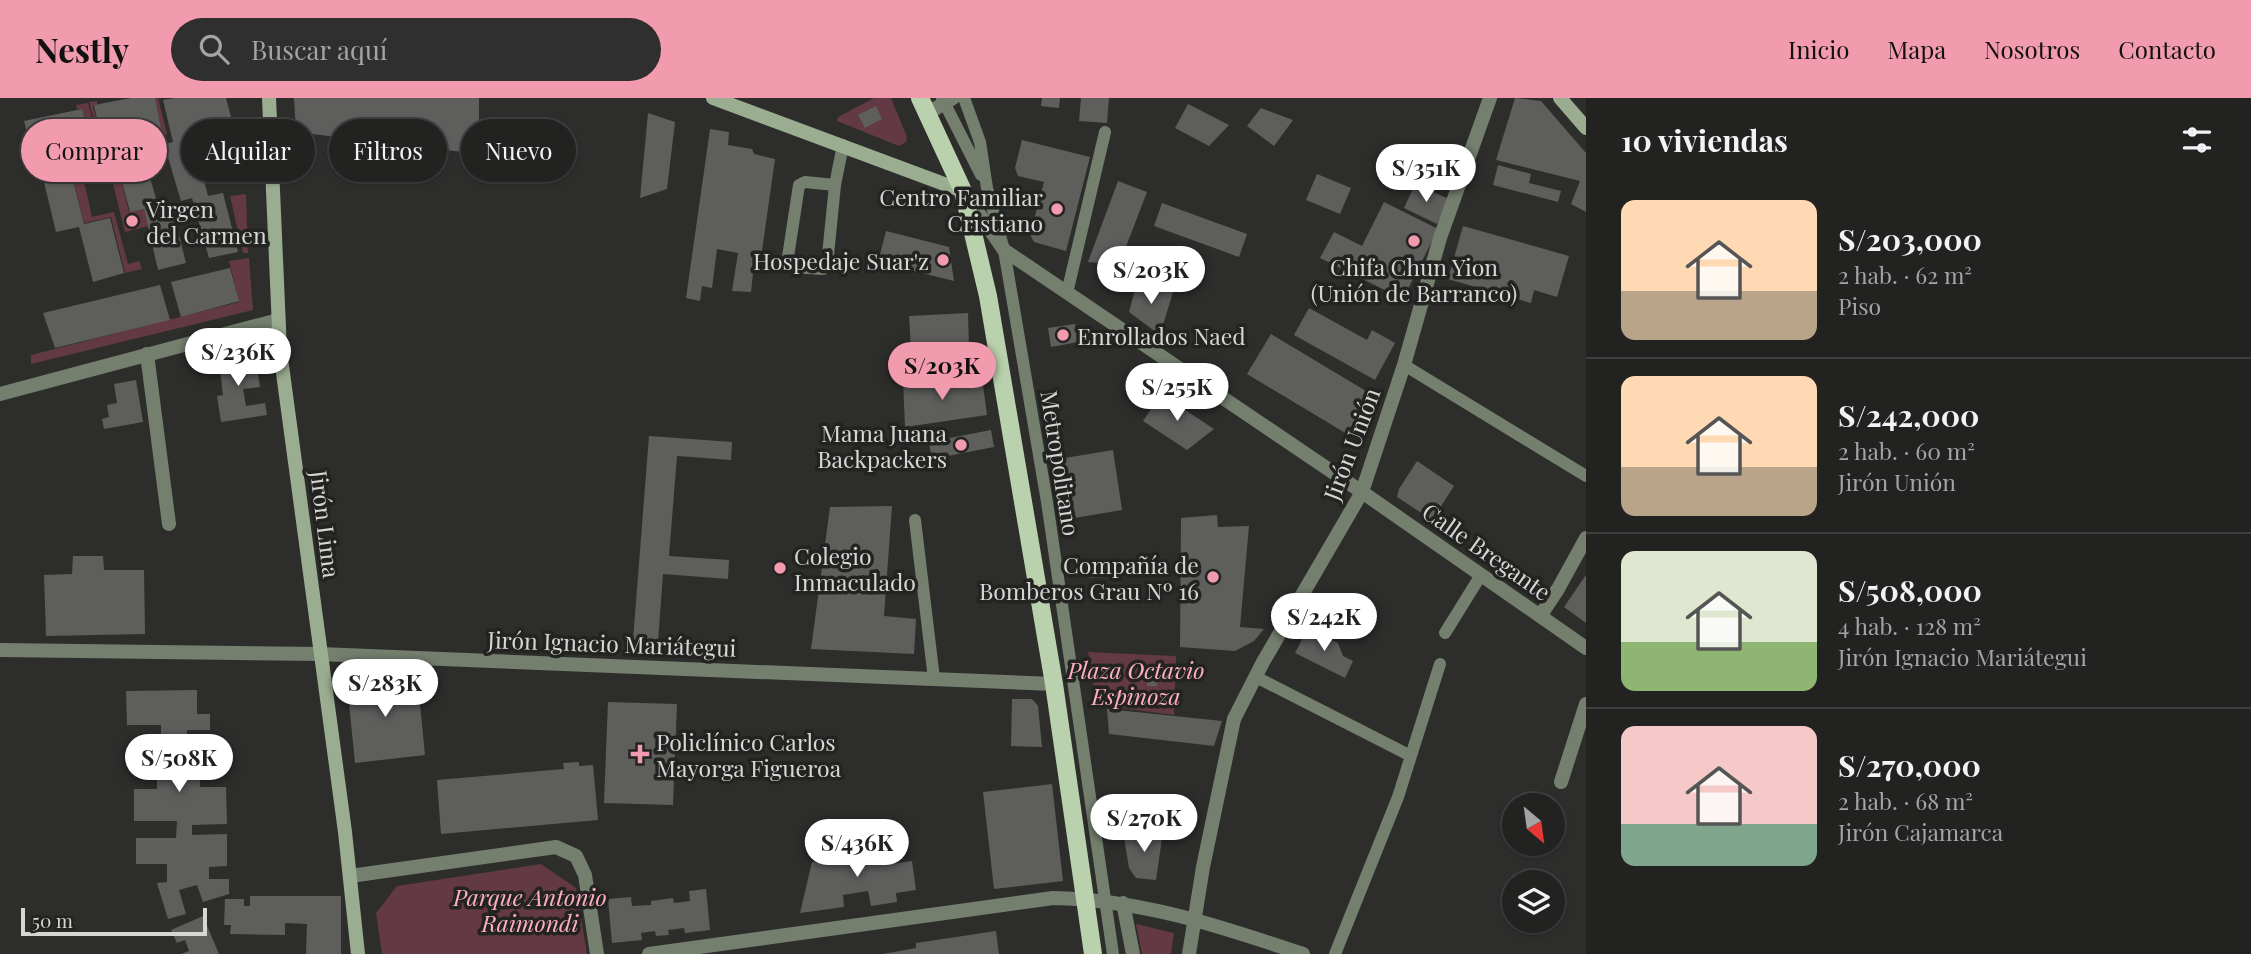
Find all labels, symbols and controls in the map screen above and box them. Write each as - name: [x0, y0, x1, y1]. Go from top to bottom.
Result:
- search box: [171, 18, 661, 81]
- text: Nestly: [35, 27, 129, 71]
- icon: search: [195, 30, 233, 68]
- text: Buscar aquí: [251, 32, 387, 67]
- text: Inicio: [1788, 33, 1849, 65]
- text: Mapa: [1887, 33, 1946, 65]
- text: Nosotros: [1984, 33, 2080, 65]
- text: Contacto: [2118, 33, 2216, 65]
- chip: Comprar: [21, 119, 167, 182]
- chip: Alquilar: [181, 119, 315, 182]
- chip: Filtros: [329, 119, 447, 182]
- chip: Nuevo: [461, 119, 576, 182]
- text: 10 viviendas: [1621, 120, 1788, 160]
- icon: filters: [2178, 121, 2216, 159]
- pin: S/351K: [1369, 144, 1483, 204]
- text: S/351K: [1392, 151, 1460, 182]
- place label: Centro Familiar Cristiano: [879, 181, 1043, 238]
- place label: Virgen del Carmen: [145, 193, 267, 250]
- marker: Centro Familiar Cristiano: [1049, 201, 1065, 217]
- marker: Virgen del Carmen: [124, 213, 140, 229]
- text: S/203,000: [1838, 219, 1982, 259]
- icon: home: [1677, 228, 1761, 312]
- marker: Chifa Chun Yion (Unión de Barranco): [1406, 233, 1422, 249]
- place label: Hospedaje Suar'z: [753, 245, 929, 276]
- pin: S/203K: [1094, 246, 1208, 306]
- place label: Chifa Chun Yion (Unión de Barranco): [1311, 251, 1517, 308]
- marker: Hospedaje Suar'z: [935, 252, 951, 268]
- text: S/203K: [1113, 253, 1189, 284]
- text: 2 hab. · 62 m²: [1838, 259, 1972, 290]
- text: Piso: [1838, 290, 1881, 321]
- place label: Enrollados Naed: [1077, 320, 1246, 351]
- marker: Enrollados Naed: [1055, 327, 1071, 343]
- pin: S/236K: [181, 328, 295, 388]
- text: S/236K: [201, 335, 275, 366]
- pin: S/203K: [885, 342, 999, 402]
- text: S/203K: [904, 349, 980, 380]
- pin: S/255K: [1120, 364, 1234, 423]
- text: S/255K: [1141, 370, 1213, 401]
- street label: Jirón Unión: [1315, 383, 1387, 506]
- street label: Metropolitano: [1034, 388, 1088, 538]
- text: S/242,000: [1838, 395, 1979, 435]
- icon: home: [1677, 404, 1761, 488]
- place label: Mama Juana Backpackers: [817, 417, 948, 474]
- text: 2 hab. · 60 m²: [1838, 435, 1975, 466]
- marker: Mama Juana Backpackers: [953, 437, 969, 453]
- text: Jirón Unión: [1838, 466, 1956, 497]
- street label: Jirón Lima: [304, 467, 348, 580]
- street label: Calle Bregante: [1417, 495, 1557, 607]
- place label: Colegio Inmaculado: [794, 540, 916, 597]
- place label: Compañía de Bomberos Grau Nº 16: [979, 549, 1199, 606]
- marker: Colegio Inmaculado: [772, 560, 788, 576]
- marker: Compañía de Bomberos Grau Nº 16: [1205, 569, 1221, 585]
- text: S/508,000: [1838, 570, 1982, 610]
- icon: home: [1677, 579, 1761, 663]
- pin: S/242K: [1267, 594, 1381, 653]
- text: S/242K: [1287, 600, 1361, 631]
- text: 4 hab. · 128 m²: [1838, 610, 1981, 641]
- street label: Jirón Ignacio Mariátegui: [486, 623, 737, 663]
- text: Jirón Ignacio Mariátegui: [1838, 641, 2087, 672]
- park label: Plaza Octavio Espinoza: [1067, 654, 1204, 711]
- pin: S/283K: [328, 660, 442, 719]
- text: S/283K: [348, 666, 422, 697]
- place label: Policlínico Carlos Mayorga Figueroa: [656, 726, 842, 783]
- pin: S/508K: [122, 734, 236, 794]
- text: S/508K: [141, 741, 217, 772]
- marker: Policlínico Carlos Mayorga Figueroa: [630, 744, 650, 764]
- text: S/270,000: [1838, 745, 1981, 785]
- icon: home: [1677, 754, 1761, 838]
- text: 2 hab. · 68 m²: [1838, 785, 1973, 816]
- north arrow: [1502, 793, 1564, 856]
- map controls: [1502, 793, 1565, 933]
- pin: S/270K: [1087, 794, 1201, 854]
- text: S/270K: [1106, 801, 1182, 832]
- text: Jirón Cajamarca: [1838, 816, 2003, 847]
- pin: S/436K: [800, 820, 914, 879]
- text: S/436K: [821, 826, 893, 857]
- button: layers: [1502, 870, 1565, 933]
- park label: Parque Antonio Raimondi: [452, 881, 607, 938]
- scale bar: [21, 905, 206, 937]
- text: 50 m: [32, 907, 73, 933]

